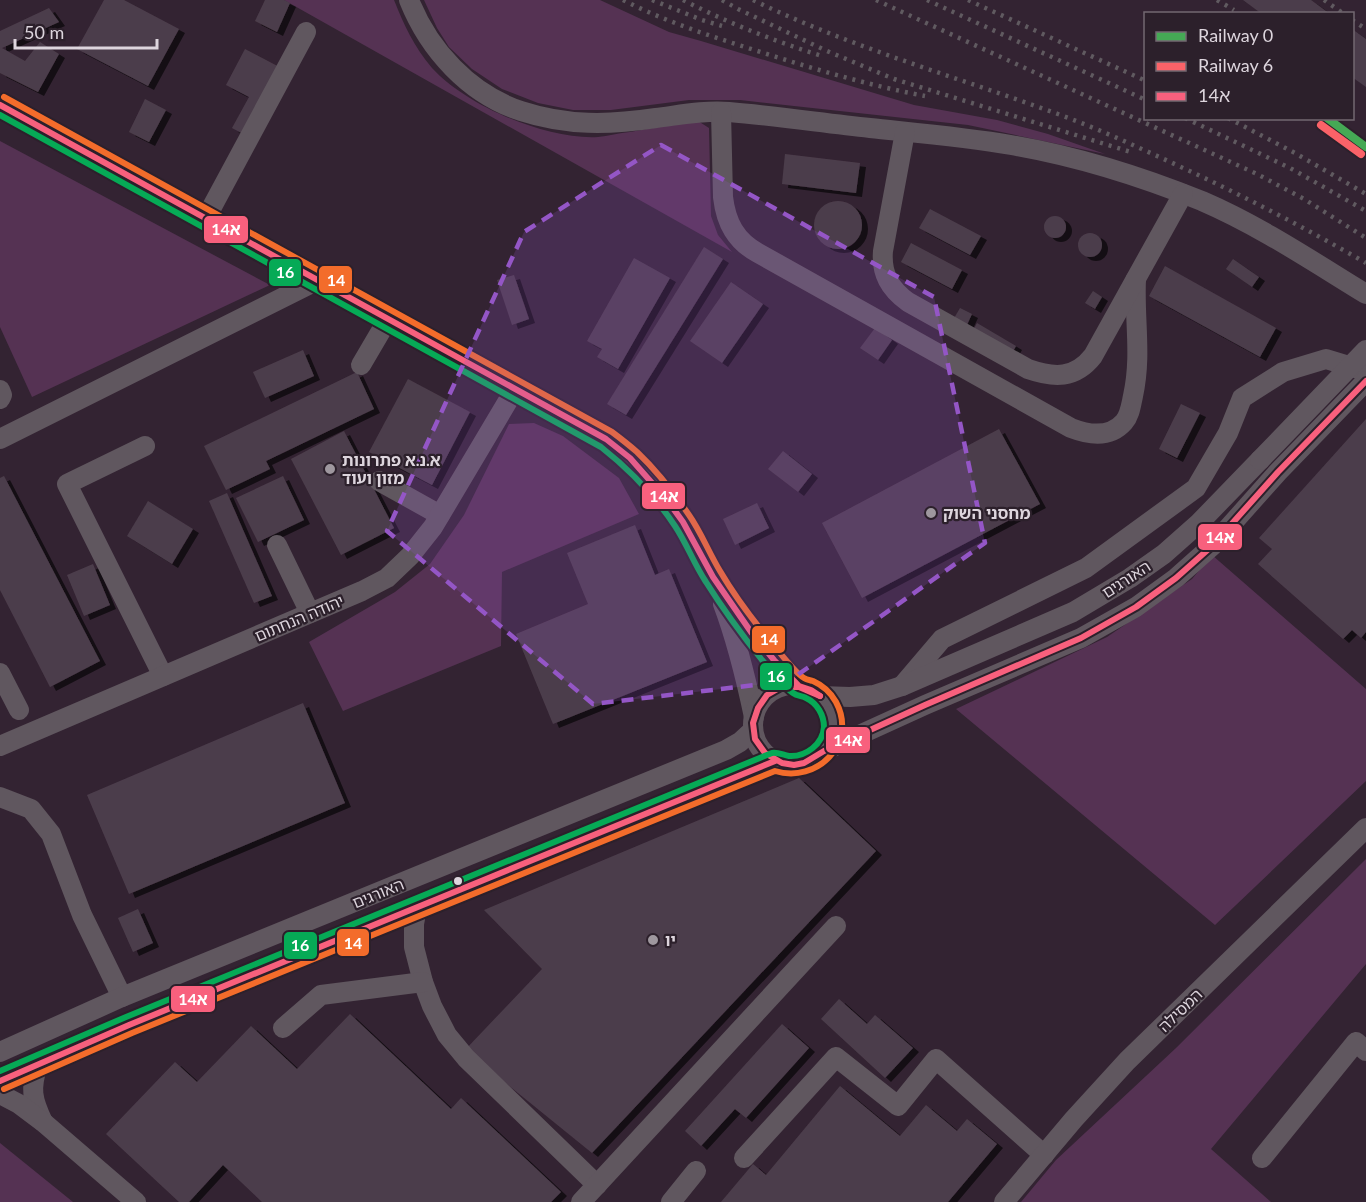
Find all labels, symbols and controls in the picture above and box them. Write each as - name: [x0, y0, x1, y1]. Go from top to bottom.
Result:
- scale bar: [15, 12, 158, 50]
- legend: [1144, 12, 1354, 120]
- text: 50 m: [24, 21, 64, 43]
- text: Railway 0: [1198, 24, 1273, 46]
- text: Railway 6: [1198, 54, 1273, 76]
- text: 14א: [1198, 84, 1230, 106]
- line badge: 14א: [203, 215, 249, 244]
- text: 14א: [211, 219, 241, 238]
- line badge: 16: [268, 258, 302, 287]
- text: 16: [276, 262, 294, 281]
- line badge: 14: [318, 265, 353, 294]
- text: 14: [327, 270, 345, 289]
- place label: א.נ.א פתרונות מזון ועוד: [342, 450, 441, 487]
- marker: א.נ.א פתרונות מזון ועוד: [323, 462, 337, 476]
- line badge: 14א: [641, 482, 686, 510]
- text: 14א: [649, 486, 679, 505]
- place label: מחסני השוק: [943, 503, 1030, 522]
- marker: מחסני השוק: [924, 506, 938, 520]
- line badge: 14א: [1197, 523, 1243, 551]
- text: 14א: [1205, 527, 1235, 546]
- street label: האורגים: [1098, 556, 1153, 601]
- street label: יהודה הנחתום: [251, 590, 346, 645]
- line badge: 14: [751, 625, 786, 654]
- text: 14: [760, 629, 778, 648]
- line badge: 16: [759, 662, 793, 691]
- text: 16: [767, 666, 785, 685]
- line badge: 14א: [825, 726, 871, 754]
- text: 14א: [833, 730, 863, 749]
- street label: האורגים: [349, 874, 406, 911]
- unlabelled marker: [452, 875, 464, 887]
- line badge: 14: [336, 928, 370, 957]
- place label: יו: [665, 930, 676, 949]
- line badge: 16: [283, 931, 318, 960]
- text: 14: [344, 933, 362, 952]
- marker: יו: [646, 933, 660, 947]
- text: 16: [291, 935, 309, 954]
- street label: המסילה: [1154, 984, 1206, 1035]
- line badge: 14א: [170, 985, 216, 1013]
- text: 14א: [178, 989, 208, 1008]

